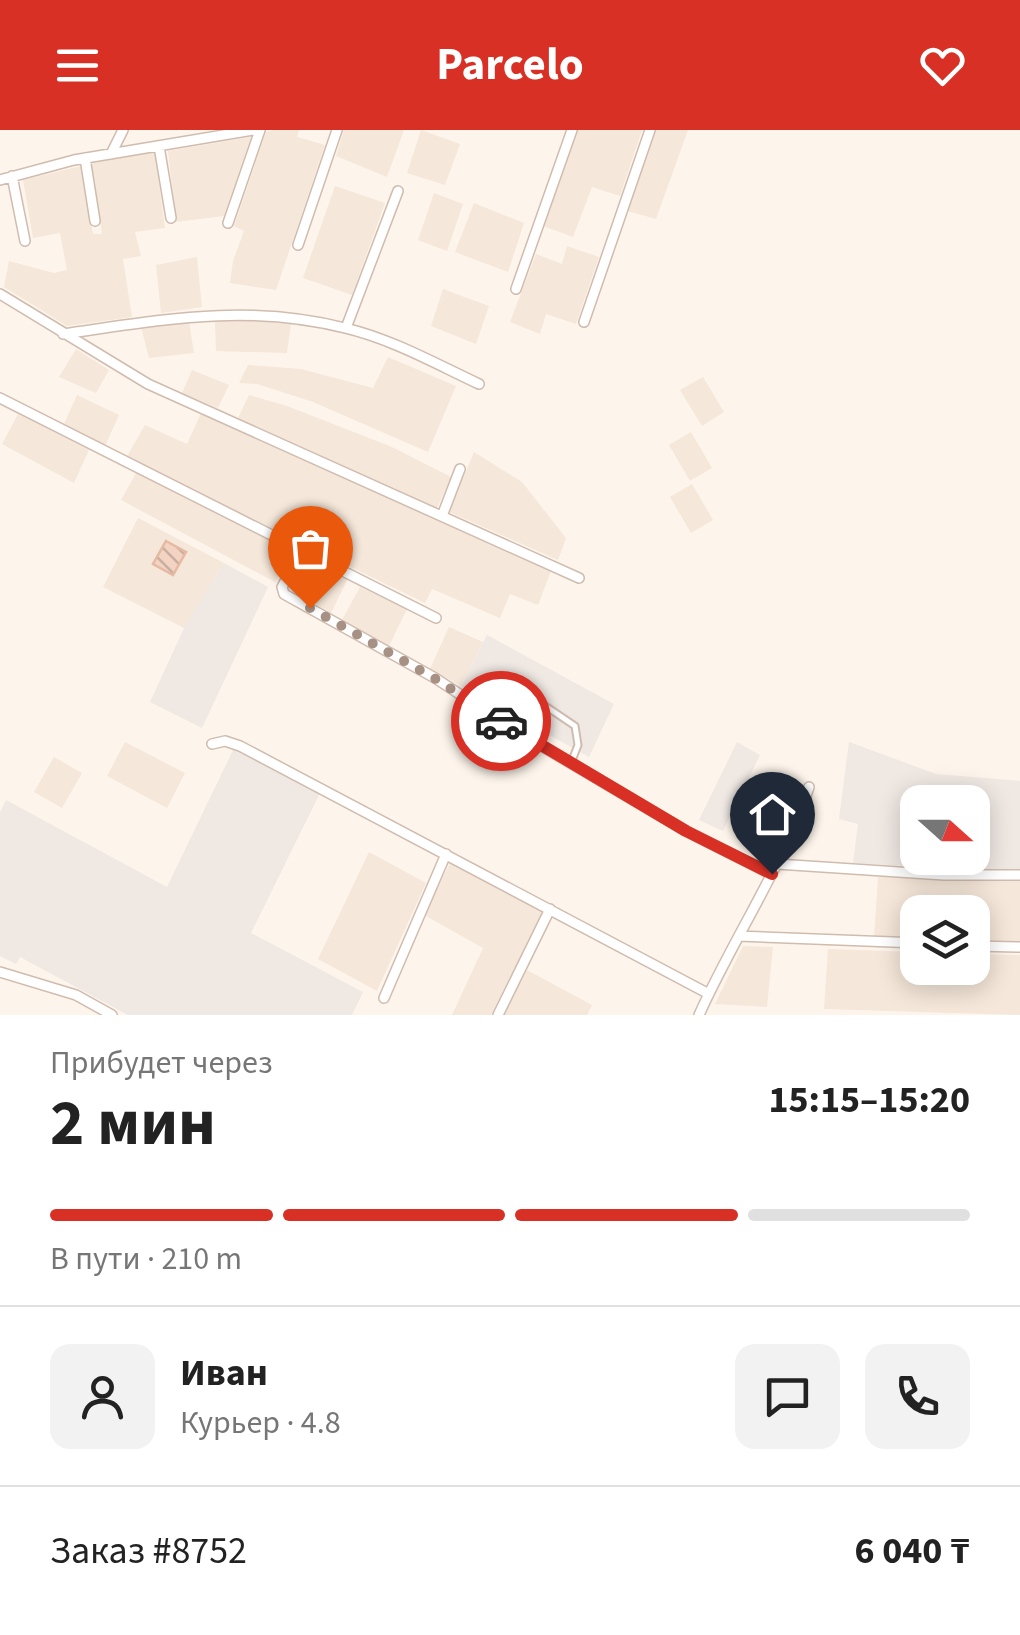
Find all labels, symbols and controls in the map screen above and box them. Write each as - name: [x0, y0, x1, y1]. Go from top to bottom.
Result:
- text: Parcelo: [436, 33, 584, 97]
- icon: menu: [50, 38, 105, 93]
- icon: heart: [915, 38, 970, 93]
- pin: [268, 506, 353, 609]
- icon: bag: [283, 521, 338, 576]
- courier: [451, 671, 551, 771]
- icon: car: [474, 694, 529, 749]
- pin: [730, 772, 815, 875]
- north arrow: [900, 785, 990, 875]
- map controls: [900, 785, 990, 985]
- icon: home: [745, 787, 800, 842]
- button: layers: [900, 895, 990, 985]
- text: Прибудет через: [50, 1040, 273, 1086]
- text: 15:15–15:20: [768, 1073, 970, 1127]
- text: 2 мин: [50, 1077, 216, 1170]
- text: В пути · 210 m: [50, 1236, 242, 1282]
- button: person: [50, 1344, 155, 1449]
- button: chat: [735, 1344, 840, 1449]
- button: phone: [865, 1344, 970, 1449]
- text: Иван: [180, 1346, 268, 1400]
- text: Курьер · 4.8: [180, 1400, 341, 1446]
- text: Заказ #8752: [50, 1524, 247, 1578]
- text: 6 040 ₸: [854, 1524, 970, 1578]

